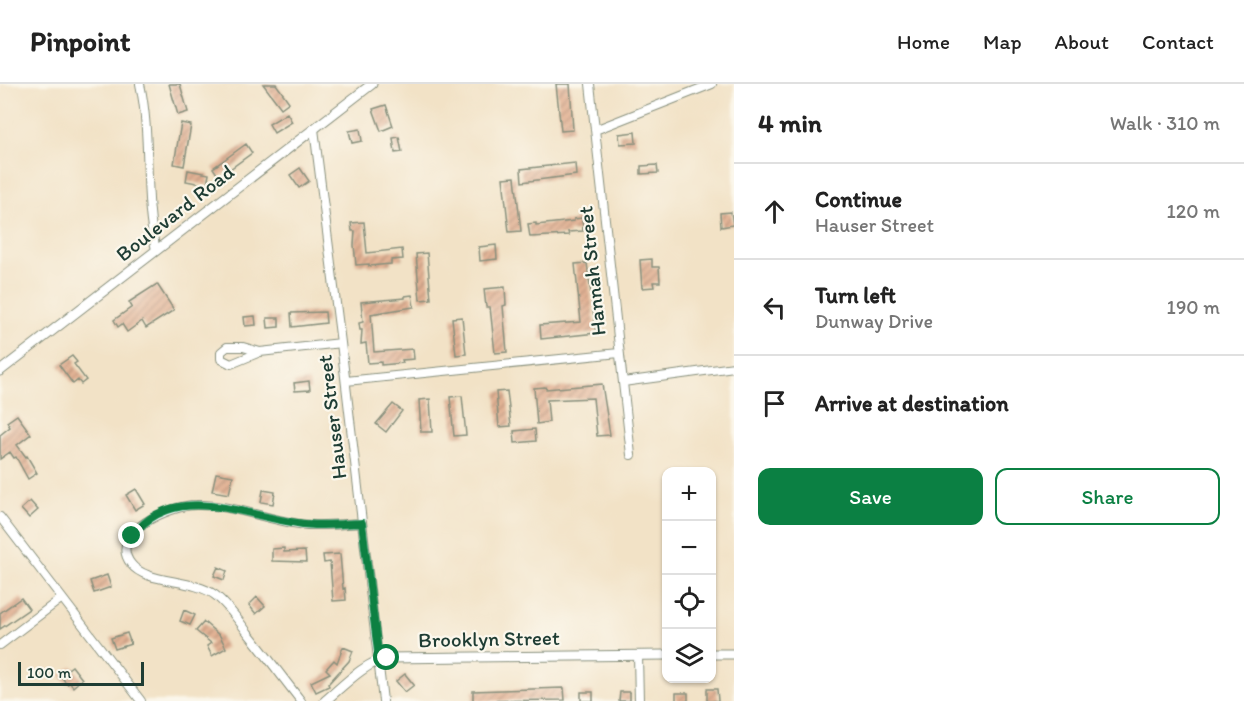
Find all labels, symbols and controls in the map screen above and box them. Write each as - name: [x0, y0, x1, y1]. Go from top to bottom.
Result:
- text: Pinpoint: [30, 24, 131, 58]
- text: Home: [897, 29, 950, 54]
- text: Map: [983, 29, 1022, 54]
- text: About: [1055, 29, 1109, 54]
- text: Contact: [1142, 29, 1214, 54]
- text: 4 min: [758, 107, 822, 139]
- text: Walk · 310 m: [1110, 111, 1220, 135]
- street label: Boulevard Road: [111, 159, 239, 266]
- text: Continue: [815, 186, 902, 213]
- icon: ahead: [758, 195, 791, 228]
- text: 120 m: [1167, 199, 1220, 223]
- street label: Hannah Street: [572, 205, 611, 337]
- text: Hauser Street: [815, 213, 934, 237]
- text: Turn left: [815, 282, 896, 309]
- icon: left: [758, 291, 791, 324]
- text: 190 m: [1167, 295, 1220, 319]
- text: Dunway Drive: [815, 309, 933, 333]
- street label: Hauser Street: [311, 353, 352, 481]
- icon: arrive: [758, 387, 791, 420]
- text: Arrive at destination: [815, 390, 1009, 417]
- map controls: [662, 467, 716, 683]
- button: +: [662, 467, 716, 521]
- button: Save: [758, 468, 983, 525]
- button: Share: [995, 468, 1220, 525]
- button: −: [662, 521, 716, 575]
- route end: [118, 522, 144, 548]
- button: locate: [662, 575, 716, 629]
- street label: Brooklyn Street: [418, 625, 560, 652]
- button: layers: [662, 629, 716, 683]
- route start: [373, 644, 399, 670]
- scale bar: [18, 659, 144, 686]
- text: 100 m: [27, 663, 71, 682]

